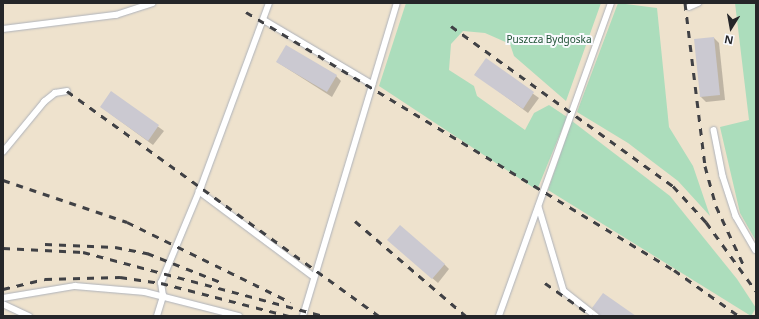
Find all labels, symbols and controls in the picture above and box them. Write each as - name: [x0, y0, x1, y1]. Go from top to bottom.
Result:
- north arrow: [711, 8, 751, 48]
- text: N: [723, 32, 734, 48]
- park label: Puszcza Bydgoska: [506, 34, 592, 46]

